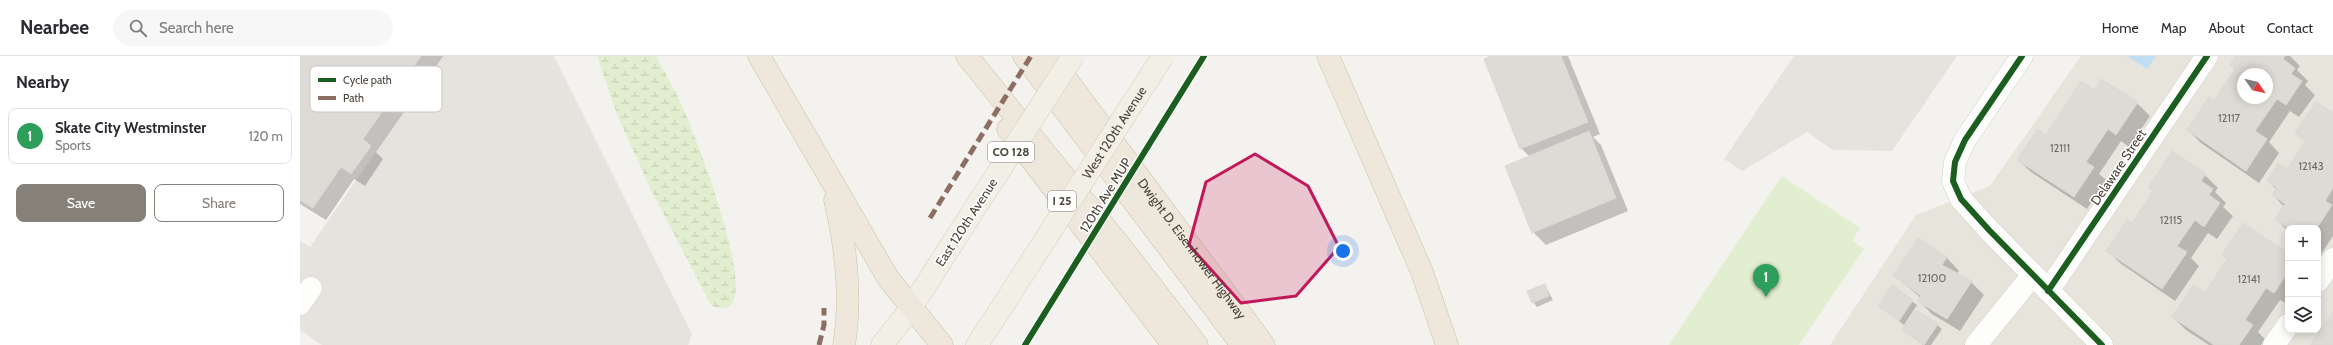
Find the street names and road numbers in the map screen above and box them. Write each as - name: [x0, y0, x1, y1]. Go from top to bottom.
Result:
- street label: West 120th Avenue: [1078, 83, 1150, 182]
- street label: Delaware Street: [2087, 126, 2149, 208]
- road number: CO 128: [988, 142, 1034, 162]
- street label: 120th Ave MUP: [1076, 154, 1135, 235]
- street label: East 120th Avenue: [932, 175, 1001, 269]
- street label: Dwight D. Eisenhower Highway: [1135, 175, 1250, 322]
- road number: I 25: [1048, 191, 1076, 211]

